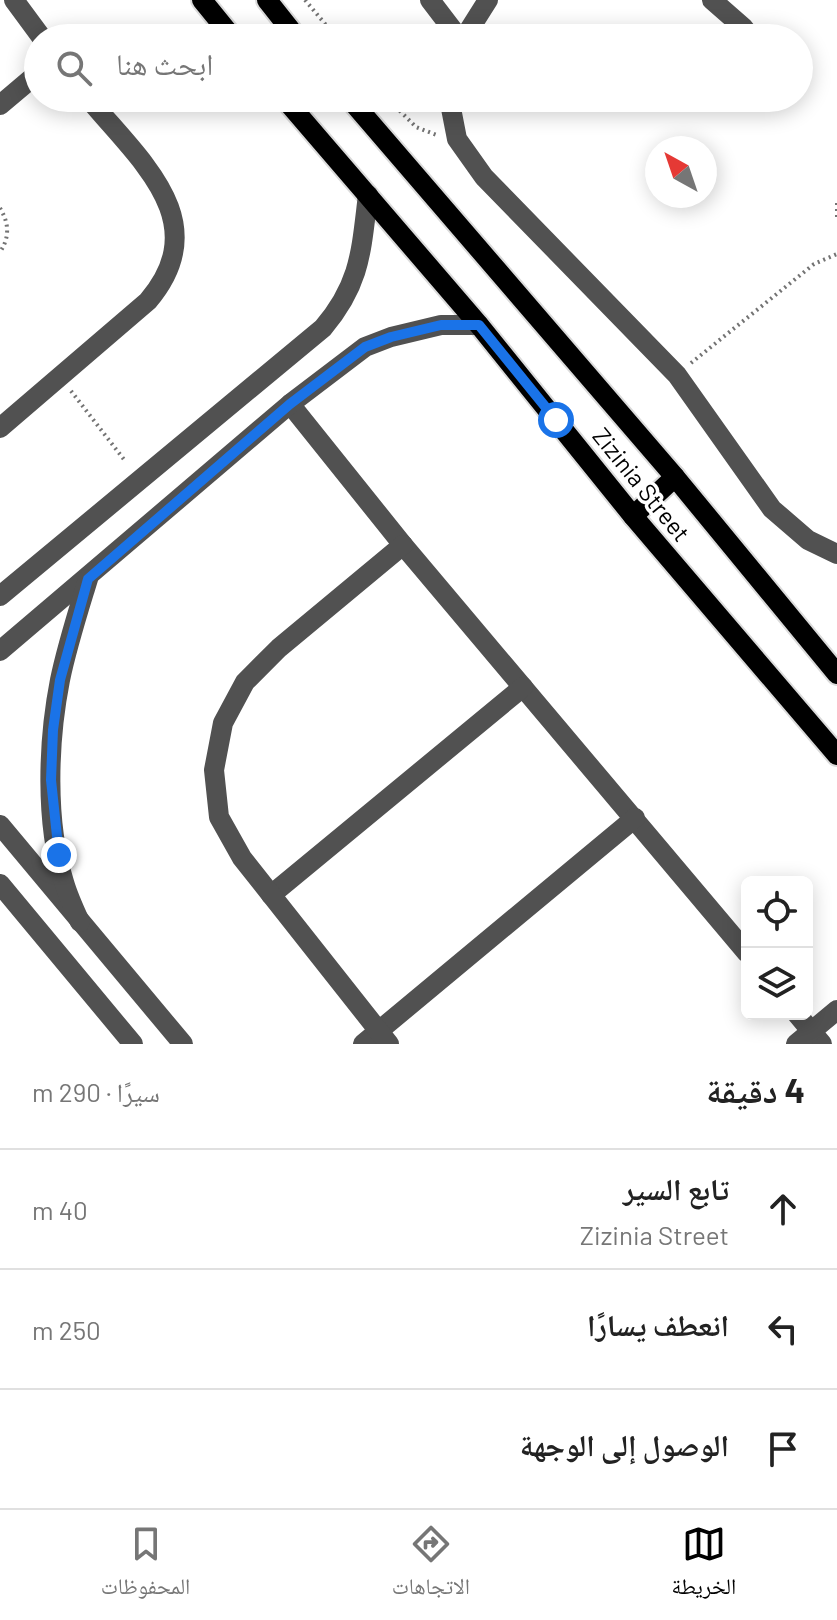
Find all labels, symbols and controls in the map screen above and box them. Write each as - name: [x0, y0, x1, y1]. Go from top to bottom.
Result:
- search box: [24, 24, 813, 112]
- text: ابحث هنا: [116, 45, 213, 81]
- icon: search: [52, 46, 96, 90]
- north arrow: [645, 136, 717, 208]
- route start: [538, 402, 574, 438]
- street label: Zizinia Street: [587, 421, 697, 547]
- route end: [41, 837, 77, 873]
- map controls: [741, 876, 813, 1020]
- button: locate: [741, 876, 813, 948]
- button: layers: [741, 948, 813, 1020]
- text: 4 دقيقة: [706, 1069, 805, 1110]
- text: سيرًا · 290 m: [32, 1076, 160, 1107]
- text: تابع السير: [623, 1170, 729, 1206]
- icon: ahead: [761, 1187, 805, 1231]
- text: 40 m: [32, 1194, 88, 1225]
- text: Zizinia Street: [580, 1219, 729, 1250]
- text: انعطف يسارًا: [587, 1306, 729, 1342]
- icon: left: [761, 1307, 805, 1351]
- text: 250 m: [32, 1314, 101, 1345]
- text: الوصول إلى الوجهة: [520, 1426, 729, 1462]
- icon: arrive: [761, 1427, 805, 1471]
- tab: المحفوظات: [101, 1522, 190, 1608]
- tab: الاتجاهات: [392, 1522, 470, 1608]
- tab: الخريطة: [671, 1522, 736, 1608]

